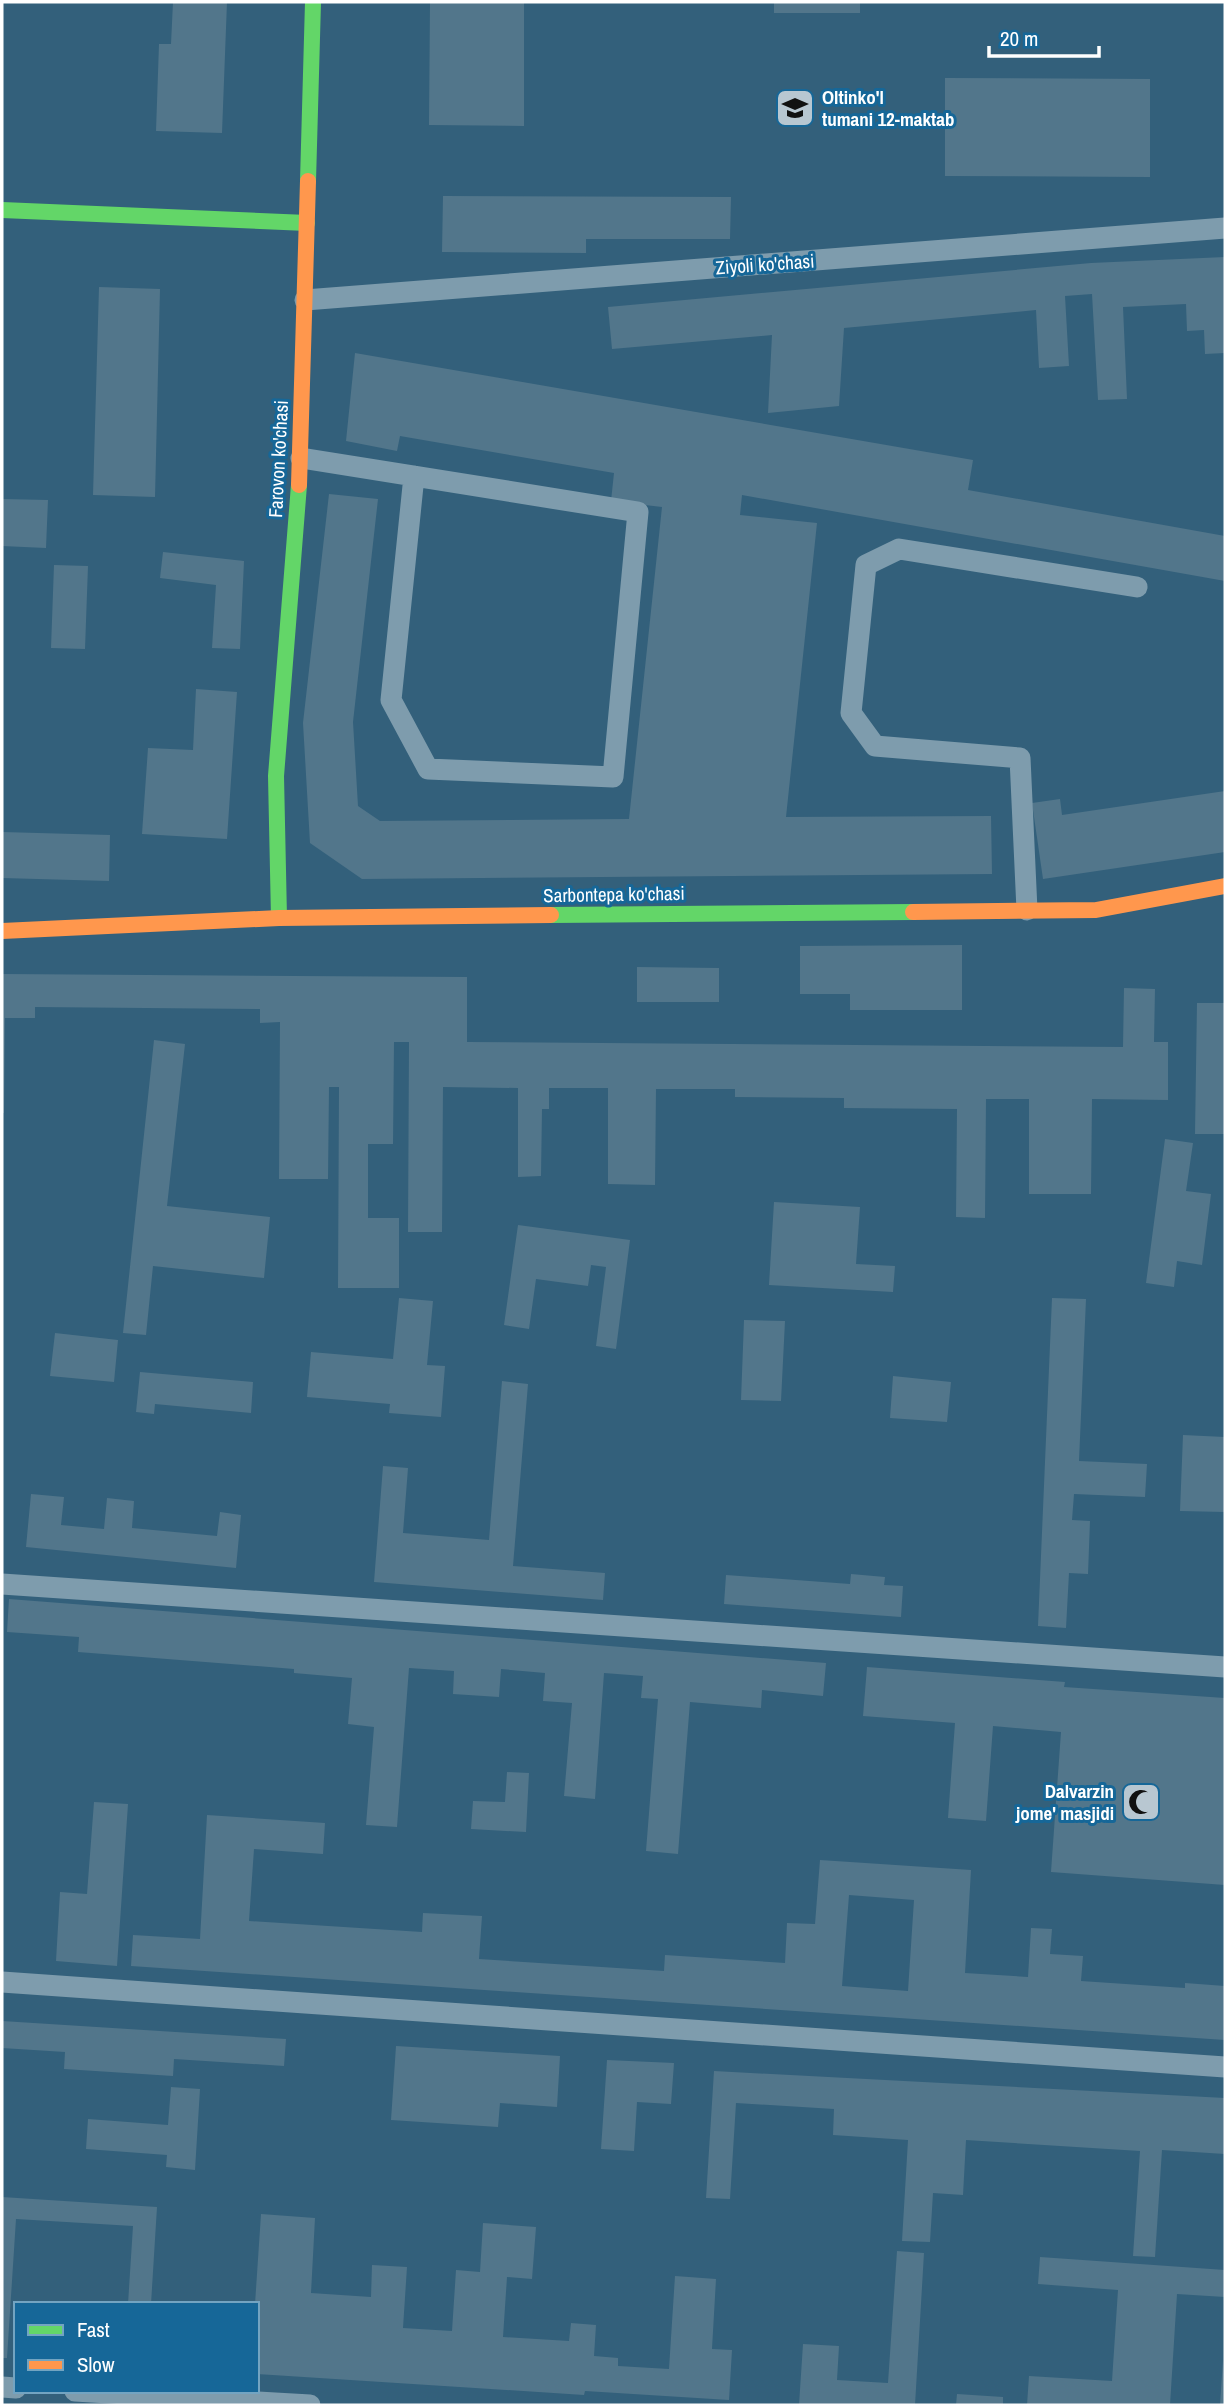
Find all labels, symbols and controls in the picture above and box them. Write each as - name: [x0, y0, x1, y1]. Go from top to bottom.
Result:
- scale bar: [989, 14, 1099, 58]
- text: 20 m: [1000, 24, 1038, 53]
- place label: Oltinko'l tumani 12-maktab: [822, 84, 954, 132]
- school or university icon: Oltinko'l tumani 12-maktab: [774, 87, 816, 129]
- street label: Ziyoli ko'chasi: [715, 248, 815, 280]
- street label: Farovon ko'chasi: [262, 400, 294, 518]
- street label: Sarbontepa ko'chasi: [543, 880, 685, 908]
- place label: Dalvarzin jome' masjidi: [1015, 1778, 1114, 1826]
- mosque icon: Dalvarzin jome' masjidi: [1120, 1781, 1162, 1823]
- legend: [14, 2302, 259, 2393]
- text: Fast: [77, 2315, 110, 2344]
- text: Slow: [77, 2350, 115, 2379]

